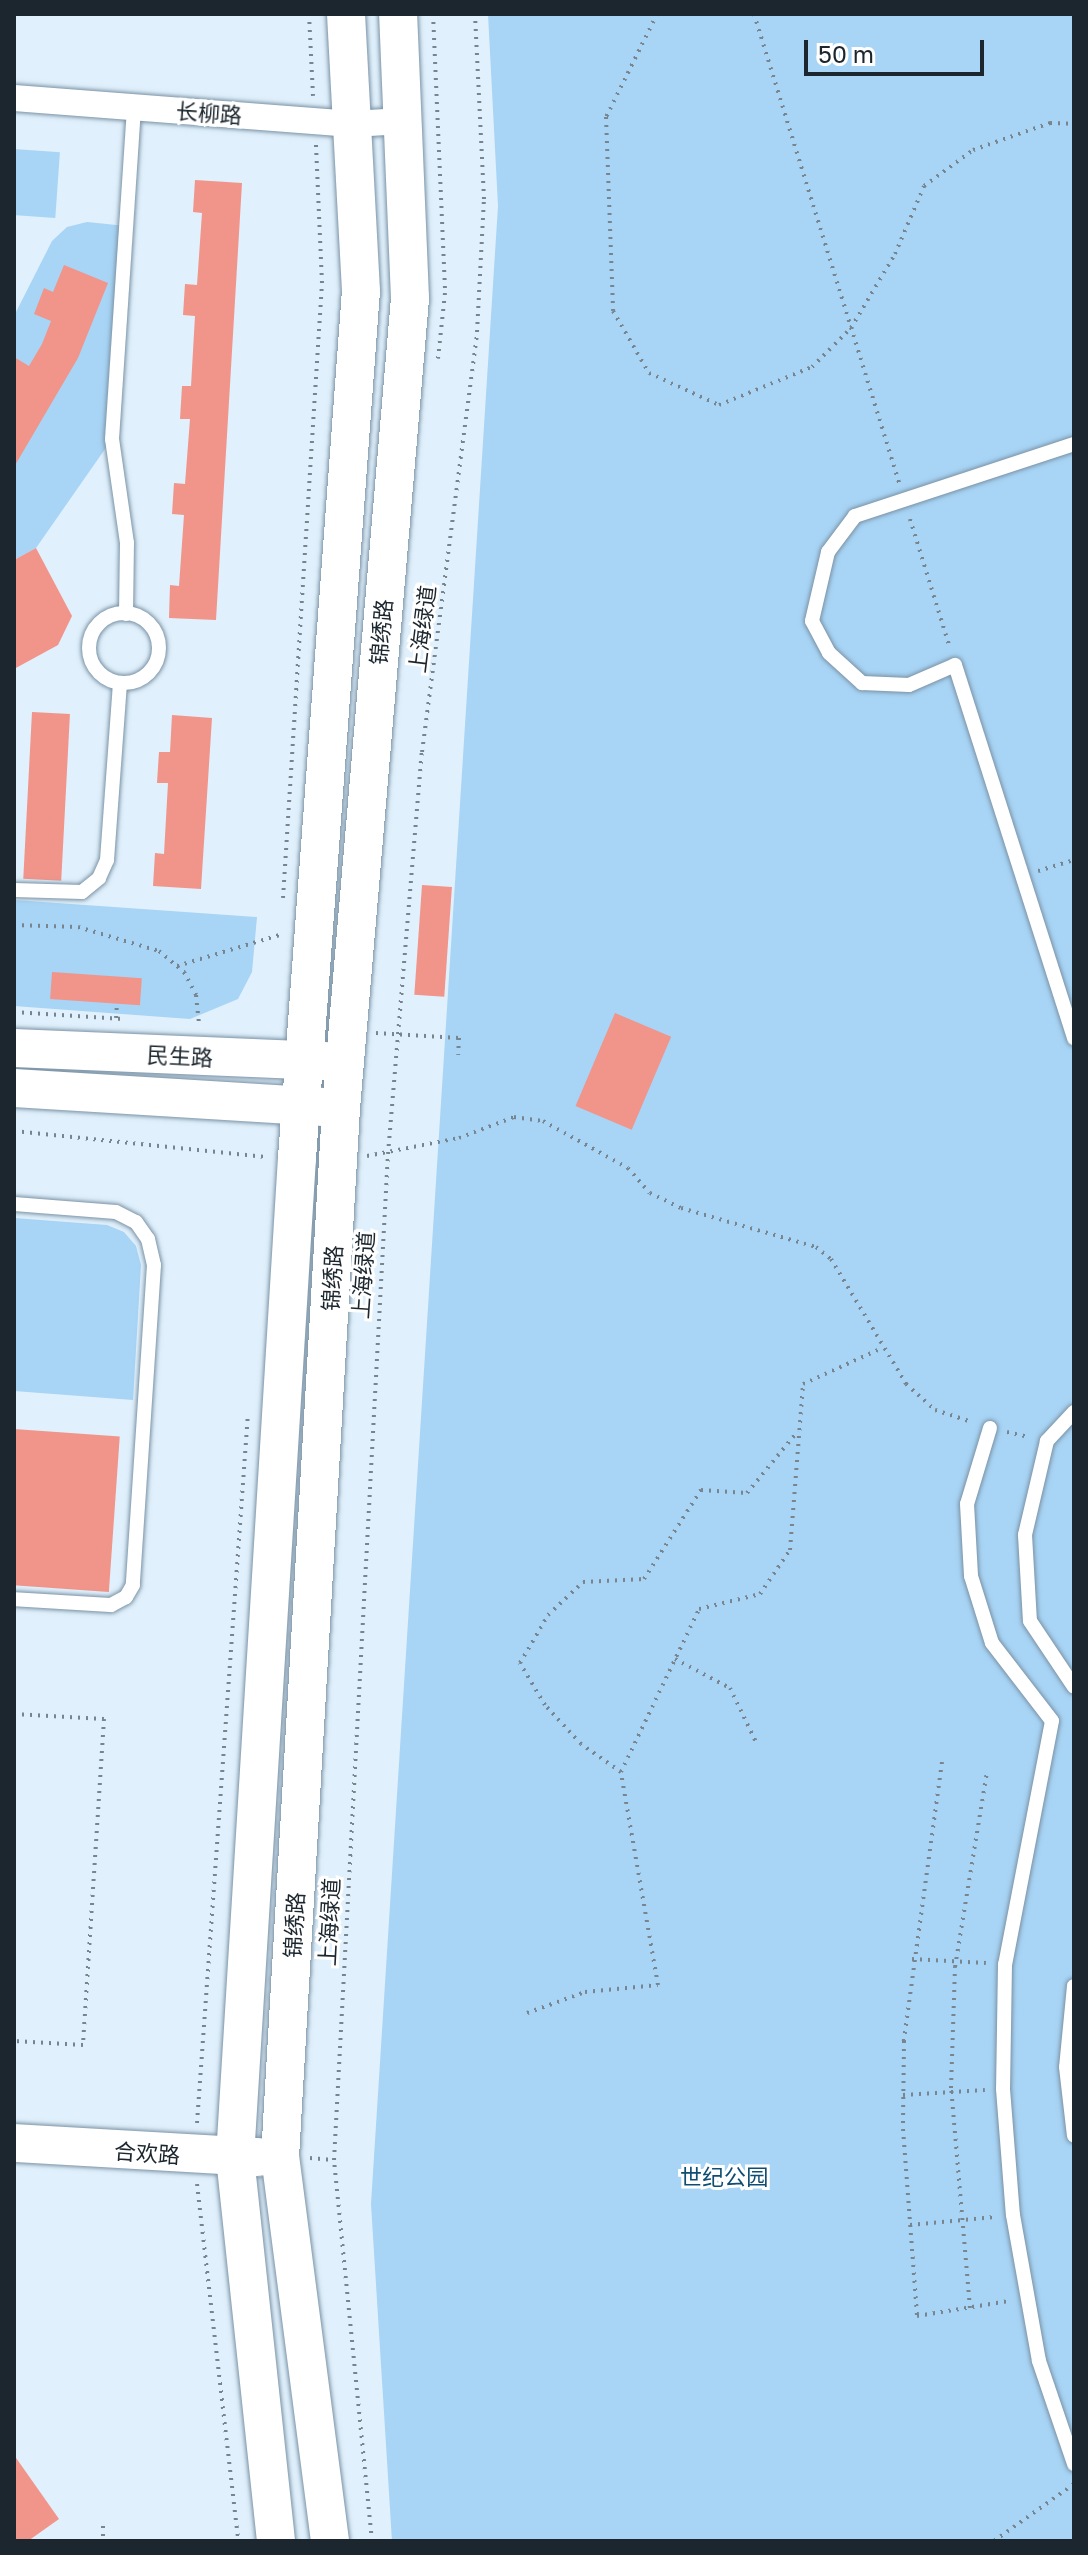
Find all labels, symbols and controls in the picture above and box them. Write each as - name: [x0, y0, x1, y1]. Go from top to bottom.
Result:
- scale bar: [808, 24, 988, 74]
- text: 50 m: [818, 39, 874, 68]
- street label: 长柳路: [175, 98, 243, 128]
- street label: 上海绿道: [404, 584, 440, 674]
- street label: 锦绣路: [365, 598, 397, 666]
- street label: 民生路: [146, 1041, 214, 1071]
- street label: 上海绿道: [347, 1230, 379, 1320]
- street label: 锦绣路: [317, 1244, 347, 1312]
- street label: 上海绿道: [314, 1877, 344, 1967]
- street label: 锦绣路: [279, 1891, 309, 1959]
- street label: 合欢路: [113, 2138, 181, 2168]
- park label: 世纪公园: [680, 2164, 768, 2190]

